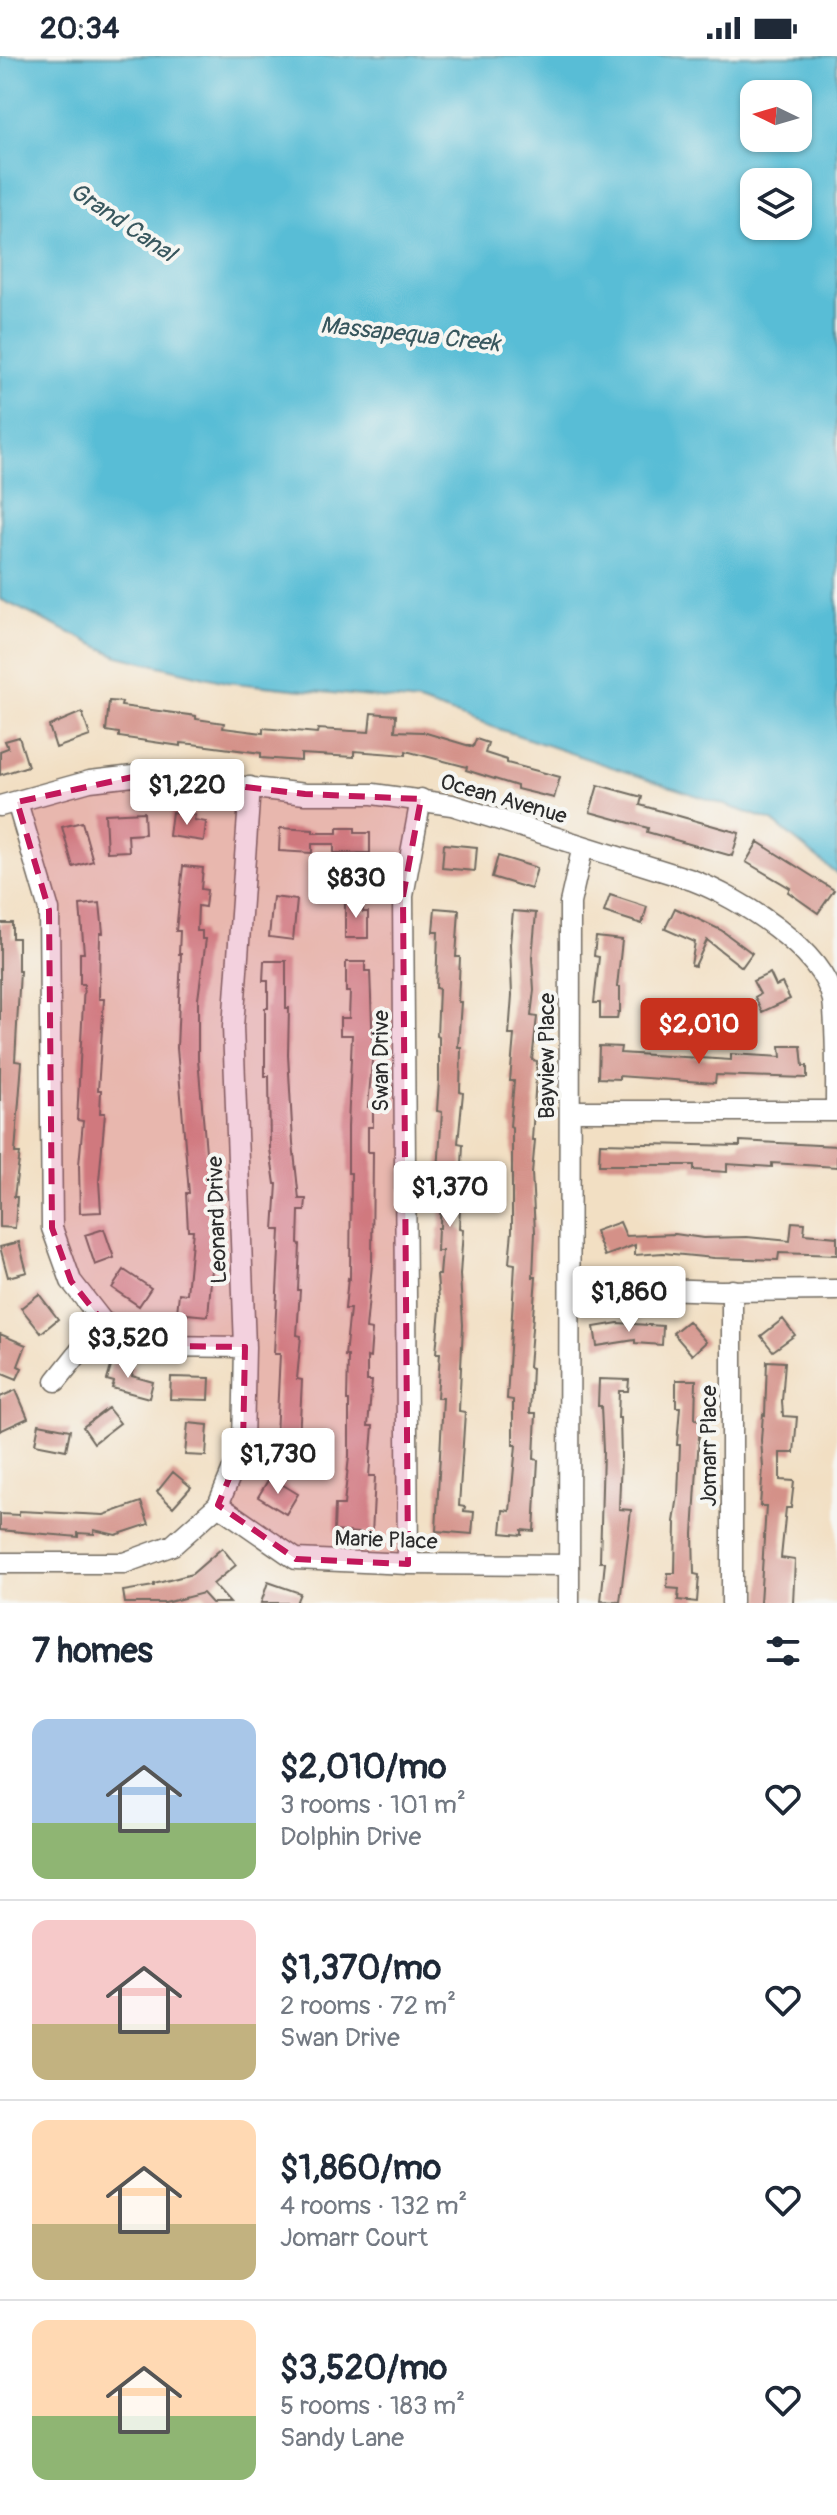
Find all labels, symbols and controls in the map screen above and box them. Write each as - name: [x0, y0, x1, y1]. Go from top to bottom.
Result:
- text: 20:34: [40, 10, 119, 47]
- north arrow: [740, 80, 812, 152]
- map controls: [740, 80, 812, 240]
- button: layers: [740, 168, 812, 240]
- water label: Grand Canal: [64, 177, 183, 270]
- water label: Massapequa Creek: [319, 311, 503, 359]
- pin: $1,220: [122, 759, 252, 827]
- street label: Ocean Avenue: [437, 768, 570, 830]
- text: $1,220: [148, 769, 226, 801]
- pin: $830: [309, 852, 403, 920]
- text: $830: [326, 862, 386, 894]
- street label: Bayview Place: [533, 993, 561, 1119]
- pin: $2,010: [634, 998, 764, 1066]
- text: $2,010: [659, 1008, 739, 1040]
- street label: Swan Drive: [367, 1010, 395, 1112]
- street label: Leonard Drive: [201, 1156, 233, 1284]
- pin: $1,370: [385, 1161, 515, 1229]
- text: $1,370: [412, 1171, 488, 1203]
- pin: $1,860: [564, 1266, 694, 1334]
- text: $1,860: [591, 1276, 667, 1308]
- pin: $3,520: [63, 1312, 193, 1380]
- text: $3,520: [87, 1322, 169, 1354]
- street label: Jomarr Place: [695, 1385, 723, 1507]
- pin: $1,730: [213, 1428, 343, 1496]
- text: $1,730: [240, 1438, 316, 1470]
- street label: Marie Place: [334, 1524, 438, 1556]
- icon: filters: [761, 1629, 805, 1673]
- text: 7 homes: [32, 1630, 153, 1673]
- text: $2,010/mo: [280, 1746, 446, 1789]
- icon: home: [96, 1751, 192, 1847]
- icon: heart: [761, 1777, 805, 1821]
- text: 3 rooms · 101 m²: [280, 1789, 466, 1821]
- text: Dolphin Drive: [280, 1821, 421, 1853]
- text: $1,370/mo: [280, 1947, 441, 1990]
- icon: home: [96, 1952, 192, 2048]
- icon: heart: [761, 1978, 805, 2022]
- text: 2 rooms · 72 m²: [280, 1990, 456, 2022]
- text: Swan Drive: [280, 2022, 400, 2054]
- text: $1,860/mo: [280, 2147, 441, 2190]
- icon: home: [96, 2152, 192, 2248]
- icon: heart: [761, 2178, 805, 2222]
- text: 4 rooms · 132 m²: [280, 2190, 468, 2222]
- text: Jomarr Court: [280, 2222, 428, 2254]
- text: $3,520/mo: [280, 2347, 447, 2390]
- icon: home: [96, 2352, 192, 2448]
- icon: heart: [761, 2378, 805, 2422]
- text: 5 rooms · 183 m²: [280, 2390, 465, 2422]
- text: Sandy Lane: [280, 2422, 404, 2454]

